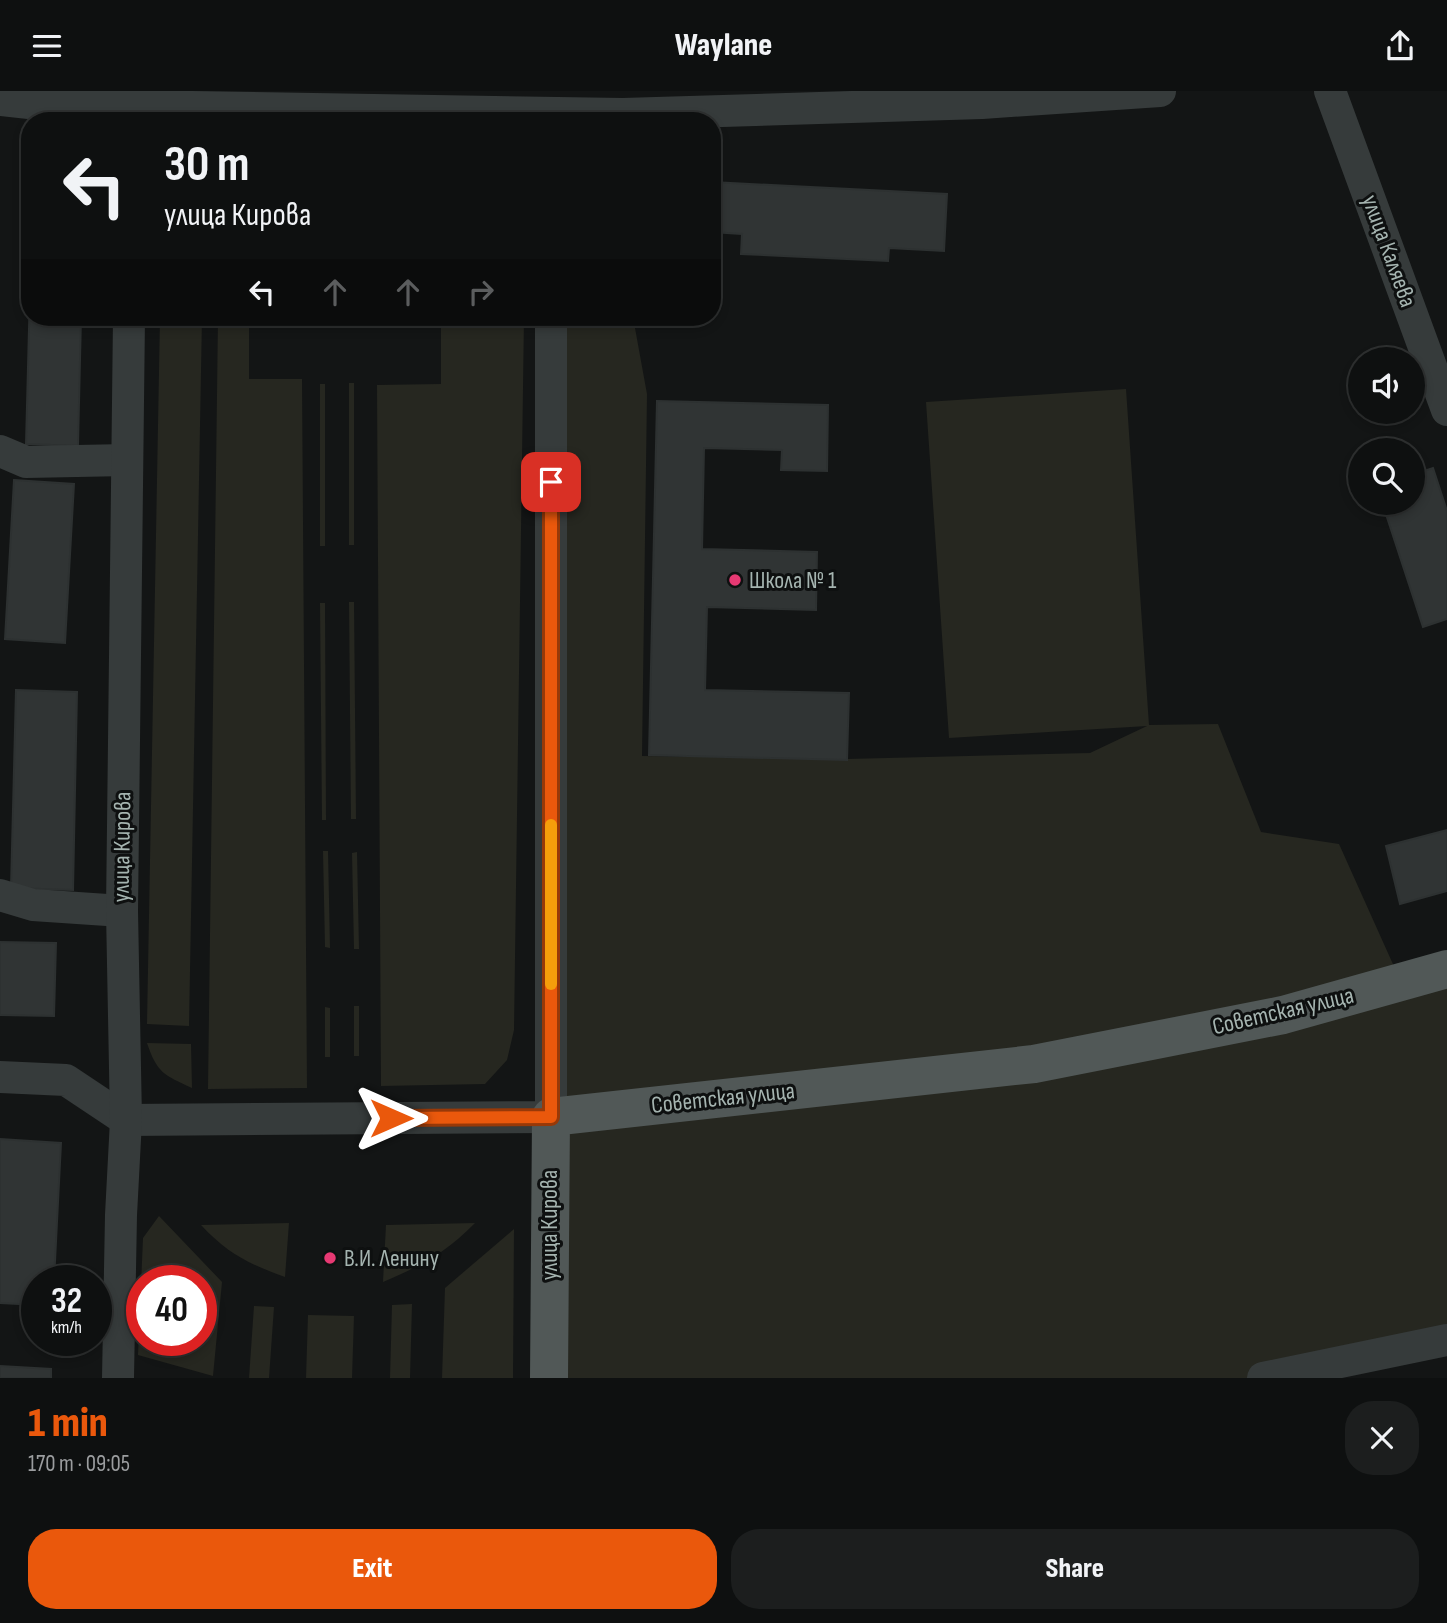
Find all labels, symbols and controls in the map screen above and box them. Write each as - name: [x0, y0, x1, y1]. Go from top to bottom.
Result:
- text: Waylane: [675, 26, 772, 65]
- icon: menu: [28, 27, 66, 65]
- icon: share: [1381, 27, 1419, 65]
- text: 30 m: [164, 136, 249, 195]
- icon: left: [49, 140, 140, 231]
- street label: улица Каляева: [1355, 191, 1423, 311]
- text: улица Кирова: [164, 196, 311, 235]
- icon: left: [243, 273, 281, 311]
- icon: ahead: [316, 273, 354, 311]
- icon: ahead: [389, 273, 427, 311]
- icon: right: [462, 273, 500, 311]
- map controls: [1348, 347, 1425, 515]
- button: sound: [1348, 347, 1425, 424]
- button: search: [1348, 438, 1425, 515]
- pin: [521, 452, 581, 512]
- icon: arrive: [532, 463, 570, 501]
- place label: Школа № 1: [749, 566, 837, 595]
- marker: Школа № 1: [727, 572, 743, 588]
- street label: улица Кирова: [107, 791, 137, 903]
- street label: Советская улица: [1209, 981, 1357, 1041]
- street label: Советская улица: [650, 1076, 796, 1120]
- position arrow: [354, 1081, 428, 1155]
- street label: улица Кирова: [535, 1170, 564, 1280]
- place label: В.И. Ленину: [344, 1244, 439, 1273]
- marker: В.И. Ленину: [322, 1250, 338, 1266]
- speed limit sign: 40: [126, 1265, 217, 1356]
- text: 32: [51, 1280, 82, 1323]
- text: km/h: [51, 1317, 82, 1338]
- text: 1 min: [28, 1398, 108, 1449]
- button: close: [1345, 1401, 1419, 1475]
- text: 170 m · 09:05: [28, 1450, 130, 1478]
- button: Exit: [28, 1529, 717, 1609]
- button: Share: [731, 1529, 1419, 1609]

